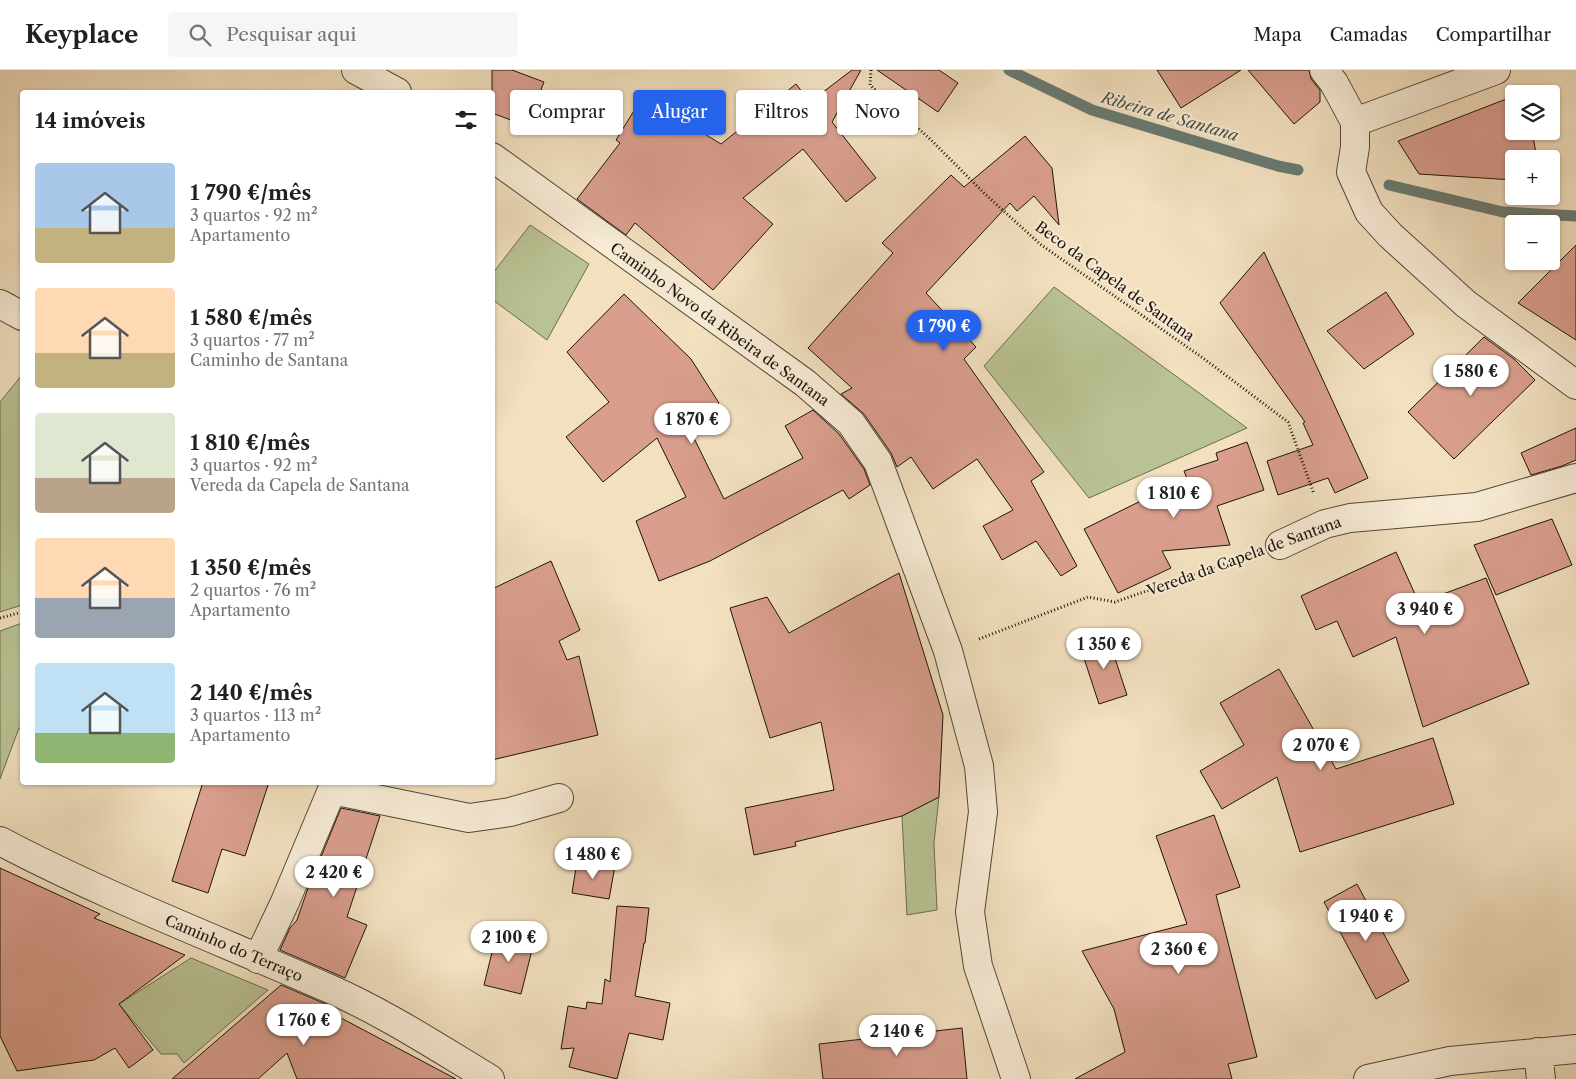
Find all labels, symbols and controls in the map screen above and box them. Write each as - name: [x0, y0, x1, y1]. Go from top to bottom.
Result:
- search box: [168, 12, 518, 57]
- text: Keyplace: [25, 20, 138, 49]
- icon: search: [186, 21, 214, 49]
- text: Pesquisar aqui: [226, 23, 356, 46]
- text: Mapa: [1254, 24, 1302, 46]
- text: Camadas: [1330, 24, 1408, 46]
- text: Compartilhar: [1436, 24, 1551, 46]
- map controls: [1505, 85, 1560, 270]
- button: layers: [1505, 85, 1560, 140]
- water label: Ribeira de Santana: [1097, 86, 1241, 145]
- chip: Comprar: [510, 90, 623, 135]
- chip: Alugar: [633, 90, 726, 135]
- chip: Filtros: [736, 90, 827, 135]
- chip: Novo: [837, 90, 918, 135]
- icon: filters: [452, 106, 480, 134]
- text: 14 imóveis: [35, 108, 146, 133]
- button: +: [1505, 150, 1560, 205]
- text: 1 790 €/mês: [190, 180, 311, 205]
- icon: home: [75, 183, 135, 243]
- text: 3 quartos · 92 m²: [190, 205, 318, 225]
- button: −: [1505, 215, 1560, 270]
- street label: Beco da Capela de Santana: [1032, 217, 1198, 345]
- text: Apartamento: [190, 225, 290, 245]
- street label: Caminho Novo da Ribeira de Santana: [607, 238, 833, 410]
- text: 1 580 €/mês: [190, 305, 312, 330]
- icon: home: [75, 308, 135, 368]
- pin: 1 790 €: [898, 310, 990, 352]
- text: 1 790 €: [917, 316, 971, 336]
- text: 3 quartos · 77 m²: [190, 330, 315, 350]
- text: Caminho de Santana: [190, 350, 348, 370]
- pin: 1 580 €: [1425, 354, 1517, 397]
- text: 1 580 €: [1444, 361, 1498, 381]
- pin: 1 870 €: [646, 402, 738, 445]
- text: 1 870 €: [665, 409, 719, 429]
- text: 1 810 €/mês: [190, 430, 310, 455]
- icon: home: [75, 433, 135, 493]
- text: 3 quartos · 92 m²: [190, 455, 318, 475]
- text: Vereda da Capela de Santana: [190, 475, 409, 495]
- pin: 1 810 €: [1128, 476, 1220, 519]
- text: 1 810 €: [1148, 483, 1200, 503]
- street label: Vereda da Capela de Santana: [1143, 512, 1344, 600]
- text: 1 350 €/mês: [190, 555, 311, 580]
- icon: home: [75, 558, 135, 618]
- text: 2 quartos · 76 m²: [190, 580, 316, 600]
- pin: 3 940 €: [1379, 592, 1471, 635]
- text: 3 940 €: [1397, 599, 1453, 619]
- text: Apartamento: [190, 600, 290, 620]
- pin: 1 350 €: [1058, 628, 1150, 670]
- text: 1 350 €: [1077, 634, 1131, 654]
- text: 2 140 €/mês: [190, 680, 313, 705]
- icon: home: [75, 683, 135, 743]
- text: 3 quartos · 113 m²: [190, 705, 321, 725]
- text: Apartamento: [190, 725, 290, 745]
- pin: 2 070 €: [1275, 728, 1367, 771]
- text: 2 070 €: [1293, 735, 1349, 755]
- pin: 1 480 €: [547, 838, 639, 880]
- text: 1 480 €: [566, 844, 620, 864]
- pin: 2 420 €: [288, 856, 380, 898]
- text: 2 420 €: [306, 862, 362, 882]
- pin: 1 940 €: [1320, 900, 1412, 942]
- text: 1 940 €: [1339, 906, 1393, 926]
- street label: Caminho do Terraço: [162, 910, 306, 986]
- pin: 2 100 €: [463, 920, 555, 963]
- text: 2 100 €: [481, 927, 537, 947]
- pin: 2 360 €: [1133, 932, 1225, 975]
- text: 2 360 €: [1151, 939, 1207, 959]
- pin: 1 760 €: [258, 1004, 350, 1046]
- text: 1 760 €: [277, 1010, 331, 1030]
- pin: 2 140 €: [851, 1014, 943, 1057]
- text: 2 140 €: [870, 1021, 924, 1041]

